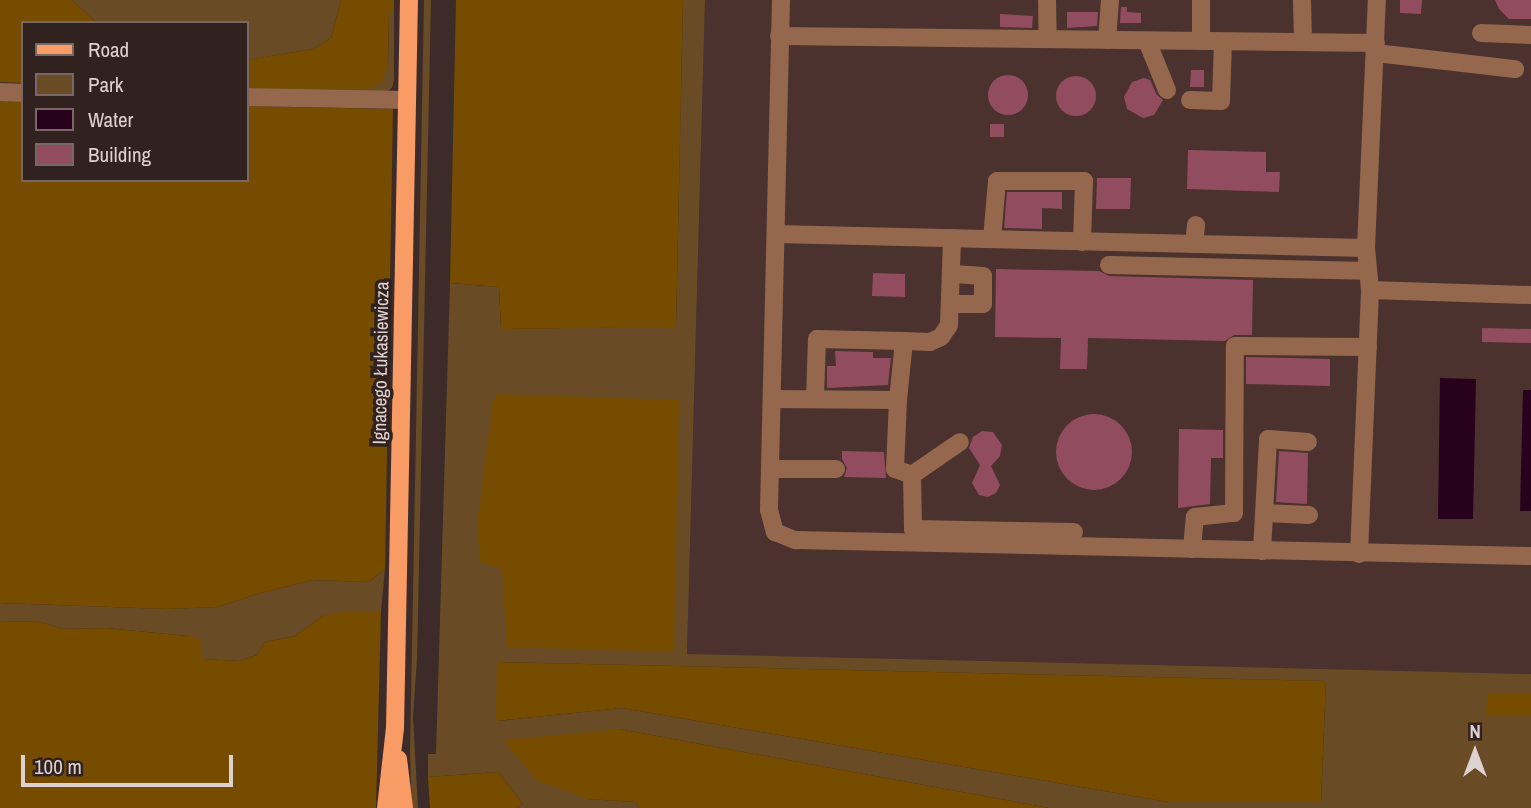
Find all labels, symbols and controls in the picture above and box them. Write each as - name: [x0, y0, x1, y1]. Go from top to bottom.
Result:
- legend: [21, 21, 248, 182]
- text: Road: [88, 35, 129, 64]
- text: Park: [88, 70, 123, 99]
- text: Water: [88, 105, 133, 134]
- text: Building: [88, 140, 151, 169]
- street label: Ignacego Łukasiewicza: [368, 281, 394, 445]
- north arrow: [1440, 717, 1510, 787]
- text: N: [1469, 718, 1481, 744]
- scale bar: [24, 742, 236, 786]
- text: 100 m: [34, 752, 82, 781]

